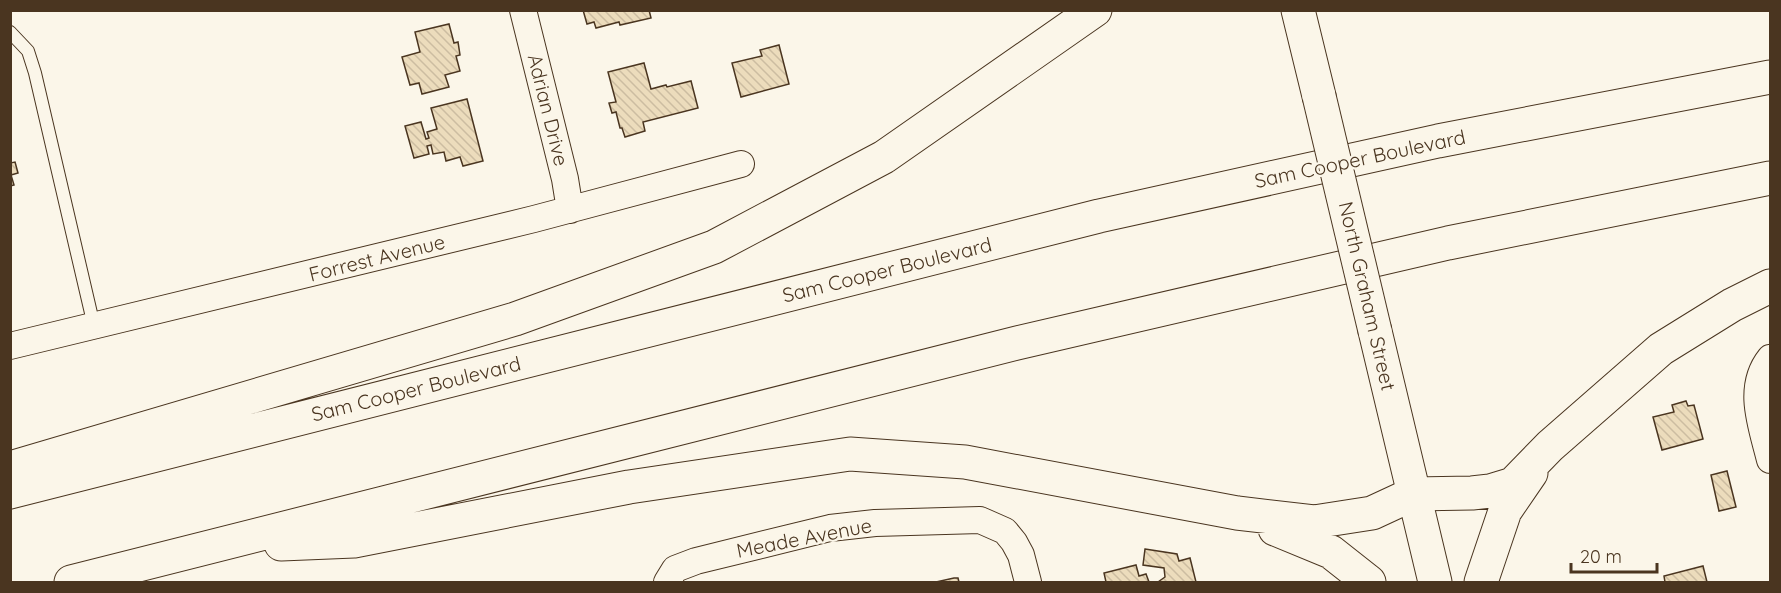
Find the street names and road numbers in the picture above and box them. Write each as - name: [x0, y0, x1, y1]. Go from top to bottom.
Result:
- street label: Adrian Drive: [523, 51, 574, 168]
- street label: Sam Cooper Boulevard: [1252, 124, 1468, 193]
- street label: North Graham Street: [1334, 199, 1401, 393]
- street label: Forrest Avenue: [306, 229, 448, 287]
- street label: Sam Cooper Boulevard: [780, 231, 994, 308]
- street label: Sam Cooper Boulevard: [309, 350, 523, 427]
- street label: Meade Avenue: [734, 512, 874, 563]

